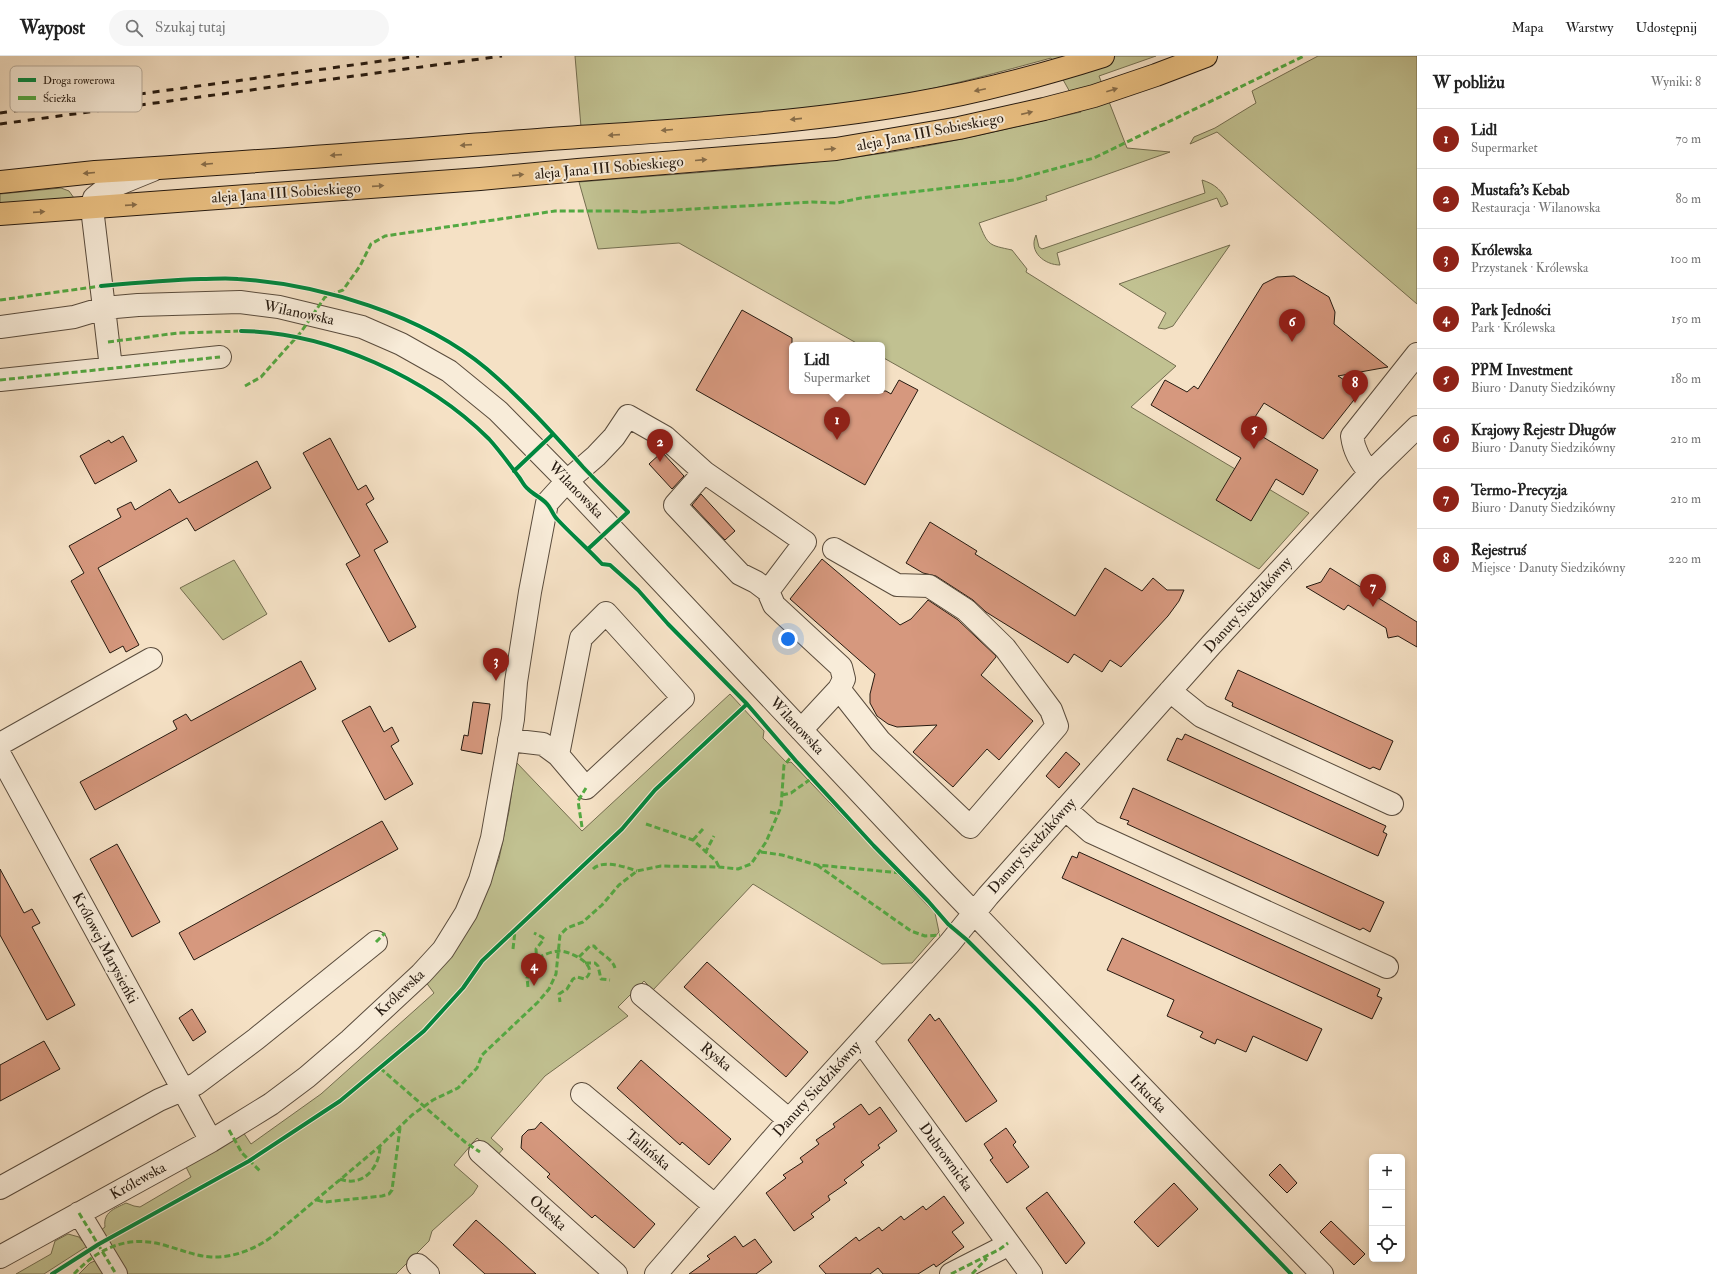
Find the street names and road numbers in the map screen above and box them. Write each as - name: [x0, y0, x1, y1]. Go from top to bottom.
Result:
- street label: aleja Jana III Sobieskiego: [855, 108, 1005, 157]
- street label: aleja Jana III Sobieskiego: [534, 152, 684, 185]
- street label: aleja Jana III Sobieskiego: [211, 178, 361, 209]
- street label: Wilanowska: [261, 296, 337, 330]
- street label: Wilanowska: [544, 457, 608, 523]
- street label: Danuty Siedzikówny: [1200, 553, 1296, 657]
- street label: Wilanowska: [765, 693, 829, 759]
- street label: Danuty Siedzikówny: [984, 794, 1080, 898]
- street label: Królowej Marysieńki: [68, 889, 142, 1007]
- street label: Królewska: [371, 965, 429, 1021]
- street label: Danuty Siedzikówny: [769, 1037, 865, 1141]
- street label: Ryska: [696, 1038, 736, 1076]
- street label: Irkucka: [1125, 1071, 1171, 1118]
- street label: Dubrownicka: [915, 1119, 978, 1196]
- street label: Tallińska: [621, 1126, 675, 1175]
- street label: Królewska: [107, 1158, 170, 1204]
- street label: Odeska: [525, 1191, 571, 1235]

